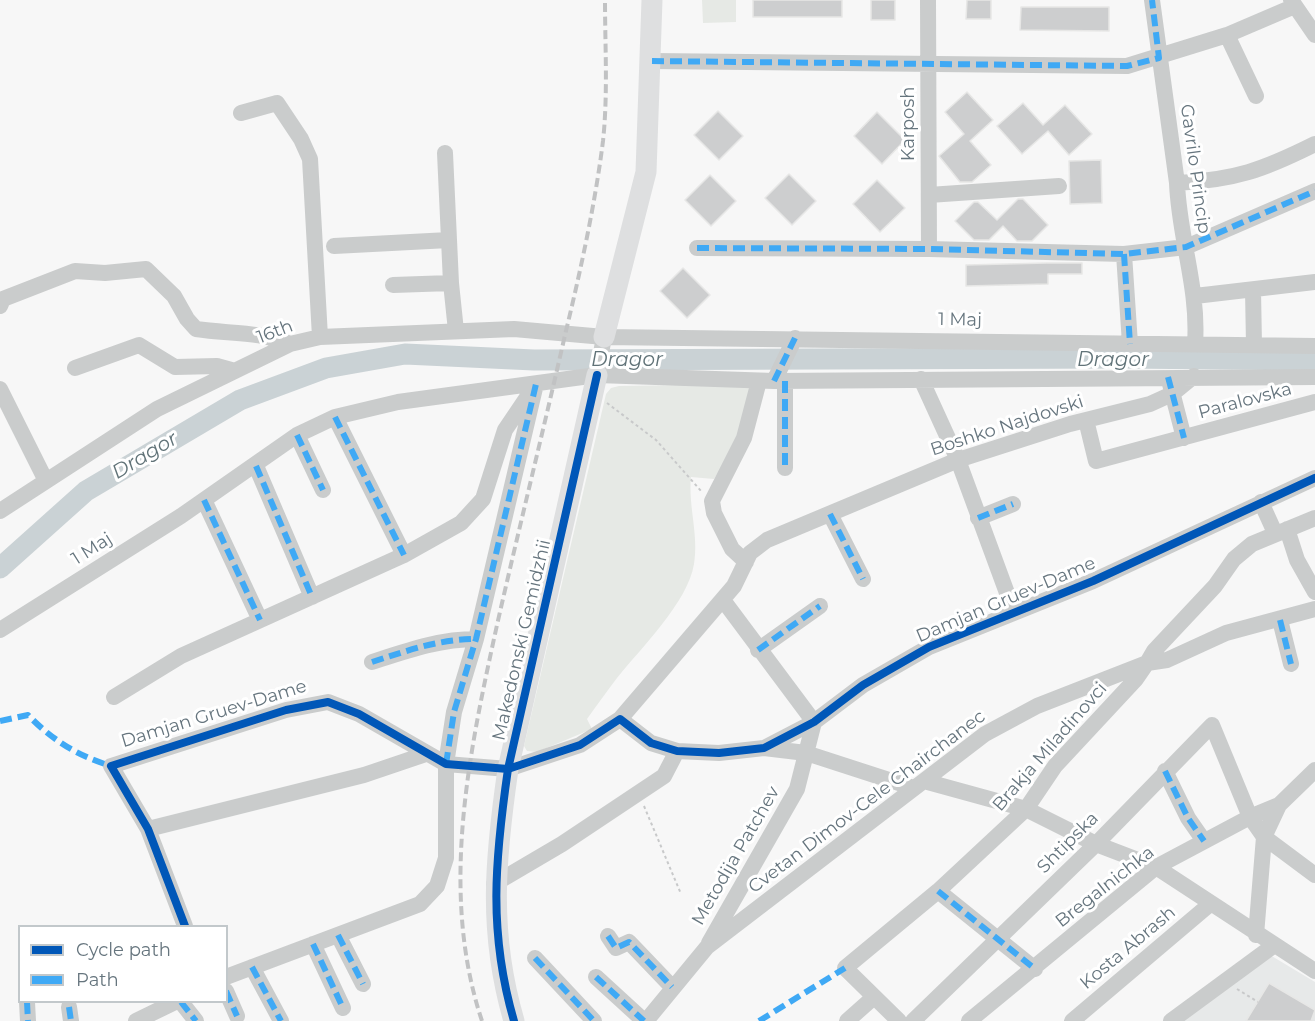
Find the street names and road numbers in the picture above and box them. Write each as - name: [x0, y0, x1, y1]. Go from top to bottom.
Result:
- street label: Karposh: [898, 87, 920, 161]
- street label: Gavrilo Princip: [1175, 103, 1215, 235]
- street label: 1 Maj: [938, 309, 982, 331]
- street label: 16th: [254, 315, 296, 349]
- street label: Paralovska: [1196, 378, 1294, 424]
- street label: Boshko Najdovski: [928, 391, 1086, 461]
- street label: 1 Maj: [68, 528, 116, 570]
- street label: Makedonski Gemidzhii: [488, 537, 556, 743]
- street label: Damjan Gruev-Dame: [913, 552, 1099, 648]
- street label: Damjan Gruev-Dame: [119, 675, 309, 753]
- street label: Brakja Miladinovci: [988, 678, 1112, 816]
- street label: Cvetan Dimov-Cele Chairchanec: [744, 706, 990, 898]
- street label: Metodija Patchev: [688, 783, 784, 929]
- street label: Shtipska: [1033, 808, 1103, 878]
- street label: Bregalnichka: [1051, 842, 1159, 932]
- street label: Kosta Abrash: [1076, 902, 1180, 994]

